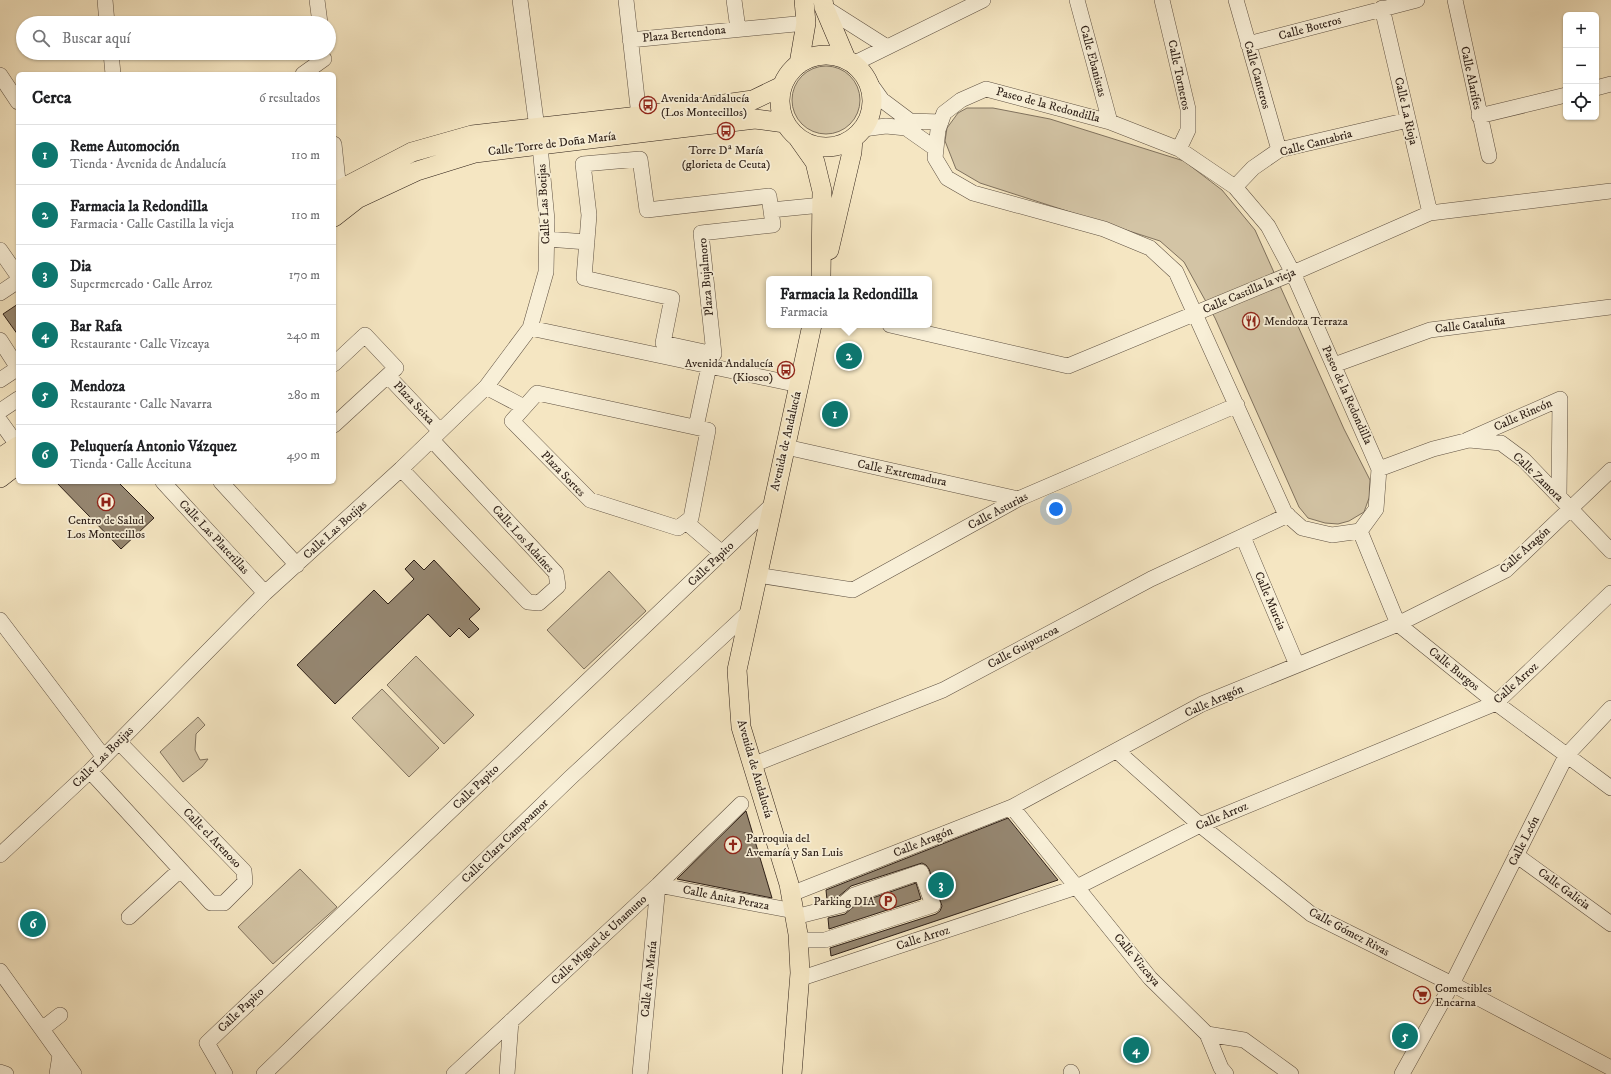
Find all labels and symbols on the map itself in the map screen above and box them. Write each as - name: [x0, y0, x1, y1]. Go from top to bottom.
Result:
- street label: Calle Boteros: [1277, 12, 1343, 44]
- street label: Plaza Bertendona: [642, 22, 727, 46]
- street label: Calle Ebanistas: [1076, 24, 1110, 98]
- street label: Calle Torneros: [1164, 39, 1194, 111]
- street label: Calle Canteros: [1240, 39, 1274, 111]
- street label: Calle Alarifes: [1457, 45, 1485, 111]
- street label: Calle La Rioja: [1391, 76, 1421, 147]
- street label: Paseo de la Redondilla: [995, 84, 1102, 126]
- place label: Avenida Andalucía (Los Montecillos): [661, 91, 750, 120]
- bus stop icon: Avenida Andalucía (Los Montecillos): [638, 95, 658, 115]
- bus stop icon: Torre Dª María (glorieta de Ceuta): [716, 121, 736, 141]
- street label: Calle Cantabria: [1278, 126, 1355, 160]
- street label: Calle Torre de Doña María: [487, 129, 618, 159]
- place label: Torre Dª María (glorieta de Ceuta): [682, 143, 770, 172]
- street label: Calle Las Botijas: [534, 163, 554, 245]
- street label: Plaza Bujalmoro: [695, 237, 717, 317]
- street label: Calle Castilla la vieja: [1200, 264, 1298, 317]
- restaurant icon: Mendoza Terraza: [1241, 311, 1261, 331]
- street label: Calle Cataluña: [1434, 313, 1507, 337]
- place label: Mendoza Terraza: [1264, 314, 1349, 329]
- pin: 2: [836, 341, 862, 371]
- street label: Paseo de la Redondilla: [1318, 343, 1376, 448]
- place label: Avenida Andalucía (Kiosco): [685, 356, 774, 385]
- bus stop icon: Avenida Andalucía (Kiosco): [776, 360, 796, 380]
- street label: Plaza Seixa: [390, 378, 438, 428]
- street label: Avenida de Andalucía: [767, 389, 805, 492]
- street label: Calle Rincón: [1491, 395, 1555, 435]
- pin: 1: [822, 399, 848, 429]
- street label: Plaza Sortes: [538, 448, 588, 500]
- street label: Calle Zamora: [1509, 449, 1567, 506]
- street label: Calle Extremadura: [856, 456, 949, 490]
- street label: Calle Asturias: [965, 489, 1031, 533]
- hospital icon: Centro de Salud Los Montecillos: [96, 492, 116, 512]
- street label: Calle Las Platerillas: [176, 497, 252, 577]
- street label: Calle Las Botijas: [300, 497, 370, 563]
- your location: [1046, 499, 1066, 519]
- street label: Calle Los Adaínes: [489, 502, 557, 576]
- place label: Centro de Salud Los Montecillos: [67, 513, 145, 542]
- street label: Calle Aragón: [1497, 523, 1554, 577]
- street label: Calle Papito: [685, 538, 737, 590]
- street label: Calle Murcia: [1251, 569, 1289, 633]
- street label: Calle Guipuzcoa: [985, 622, 1062, 672]
- street label: Calle Burgos: [1425, 644, 1483, 694]
- street label: Calle Arroz: [1490, 659, 1542, 707]
- street label: Calle Aragón: [1182, 681, 1246, 721]
- street label: Avenida de Andalucía: [734, 718, 776, 821]
- street label: Calle Las Botijas: [69, 723, 137, 791]
- street label: Calle Papito: [450, 761, 502, 813]
- street label: Calle Clara Campoamor: [458, 795, 552, 886]
- street label: Calle Arroz: [1194, 798, 1250, 834]
- street label: Calle el Arenoso: [180, 805, 245, 871]
- street label: Calle León: [1505, 813, 1543, 868]
- street label: Calle Aragón: [891, 823, 956, 861]
- place label: Parroquia del Avemaría y San Luis: [746, 831, 843, 860]
- church icon: Parroquia del Avemaría y San Luis: [723, 835, 743, 855]
- street label: Calle Galicia: [1535, 865, 1594, 914]
- pin: 3: [928, 870, 954, 900]
- street label: Calle Anita Peraza: [681, 882, 771, 914]
- parking icon: Parking DIA: [878, 891, 898, 911]
- street label: Calle Miguel de Unamuno: [548, 892, 650, 988]
- place label: Parking DIA: [813, 894, 875, 909]
- street label: Calle Gómez Rivas: [1306, 904, 1392, 960]
- pin: 6: [20, 909, 46, 939]
- street label: Calle Arroz: [894, 922, 952, 954]
- street label: Calle Vizcaya: [1110, 930, 1164, 990]
- street label: Calle Ave María: [638, 939, 661, 1018]
- place label: Comestibles Encarna: [1435, 981, 1492, 1010]
- street label: Calle Papito: [215, 984, 267, 1036]
- supermarket icon: Comestibles Encarna: [1412, 985, 1432, 1005]
- pin: 5: [1392, 1021, 1418, 1051]
- pin: 4: [1123, 1035, 1149, 1065]

